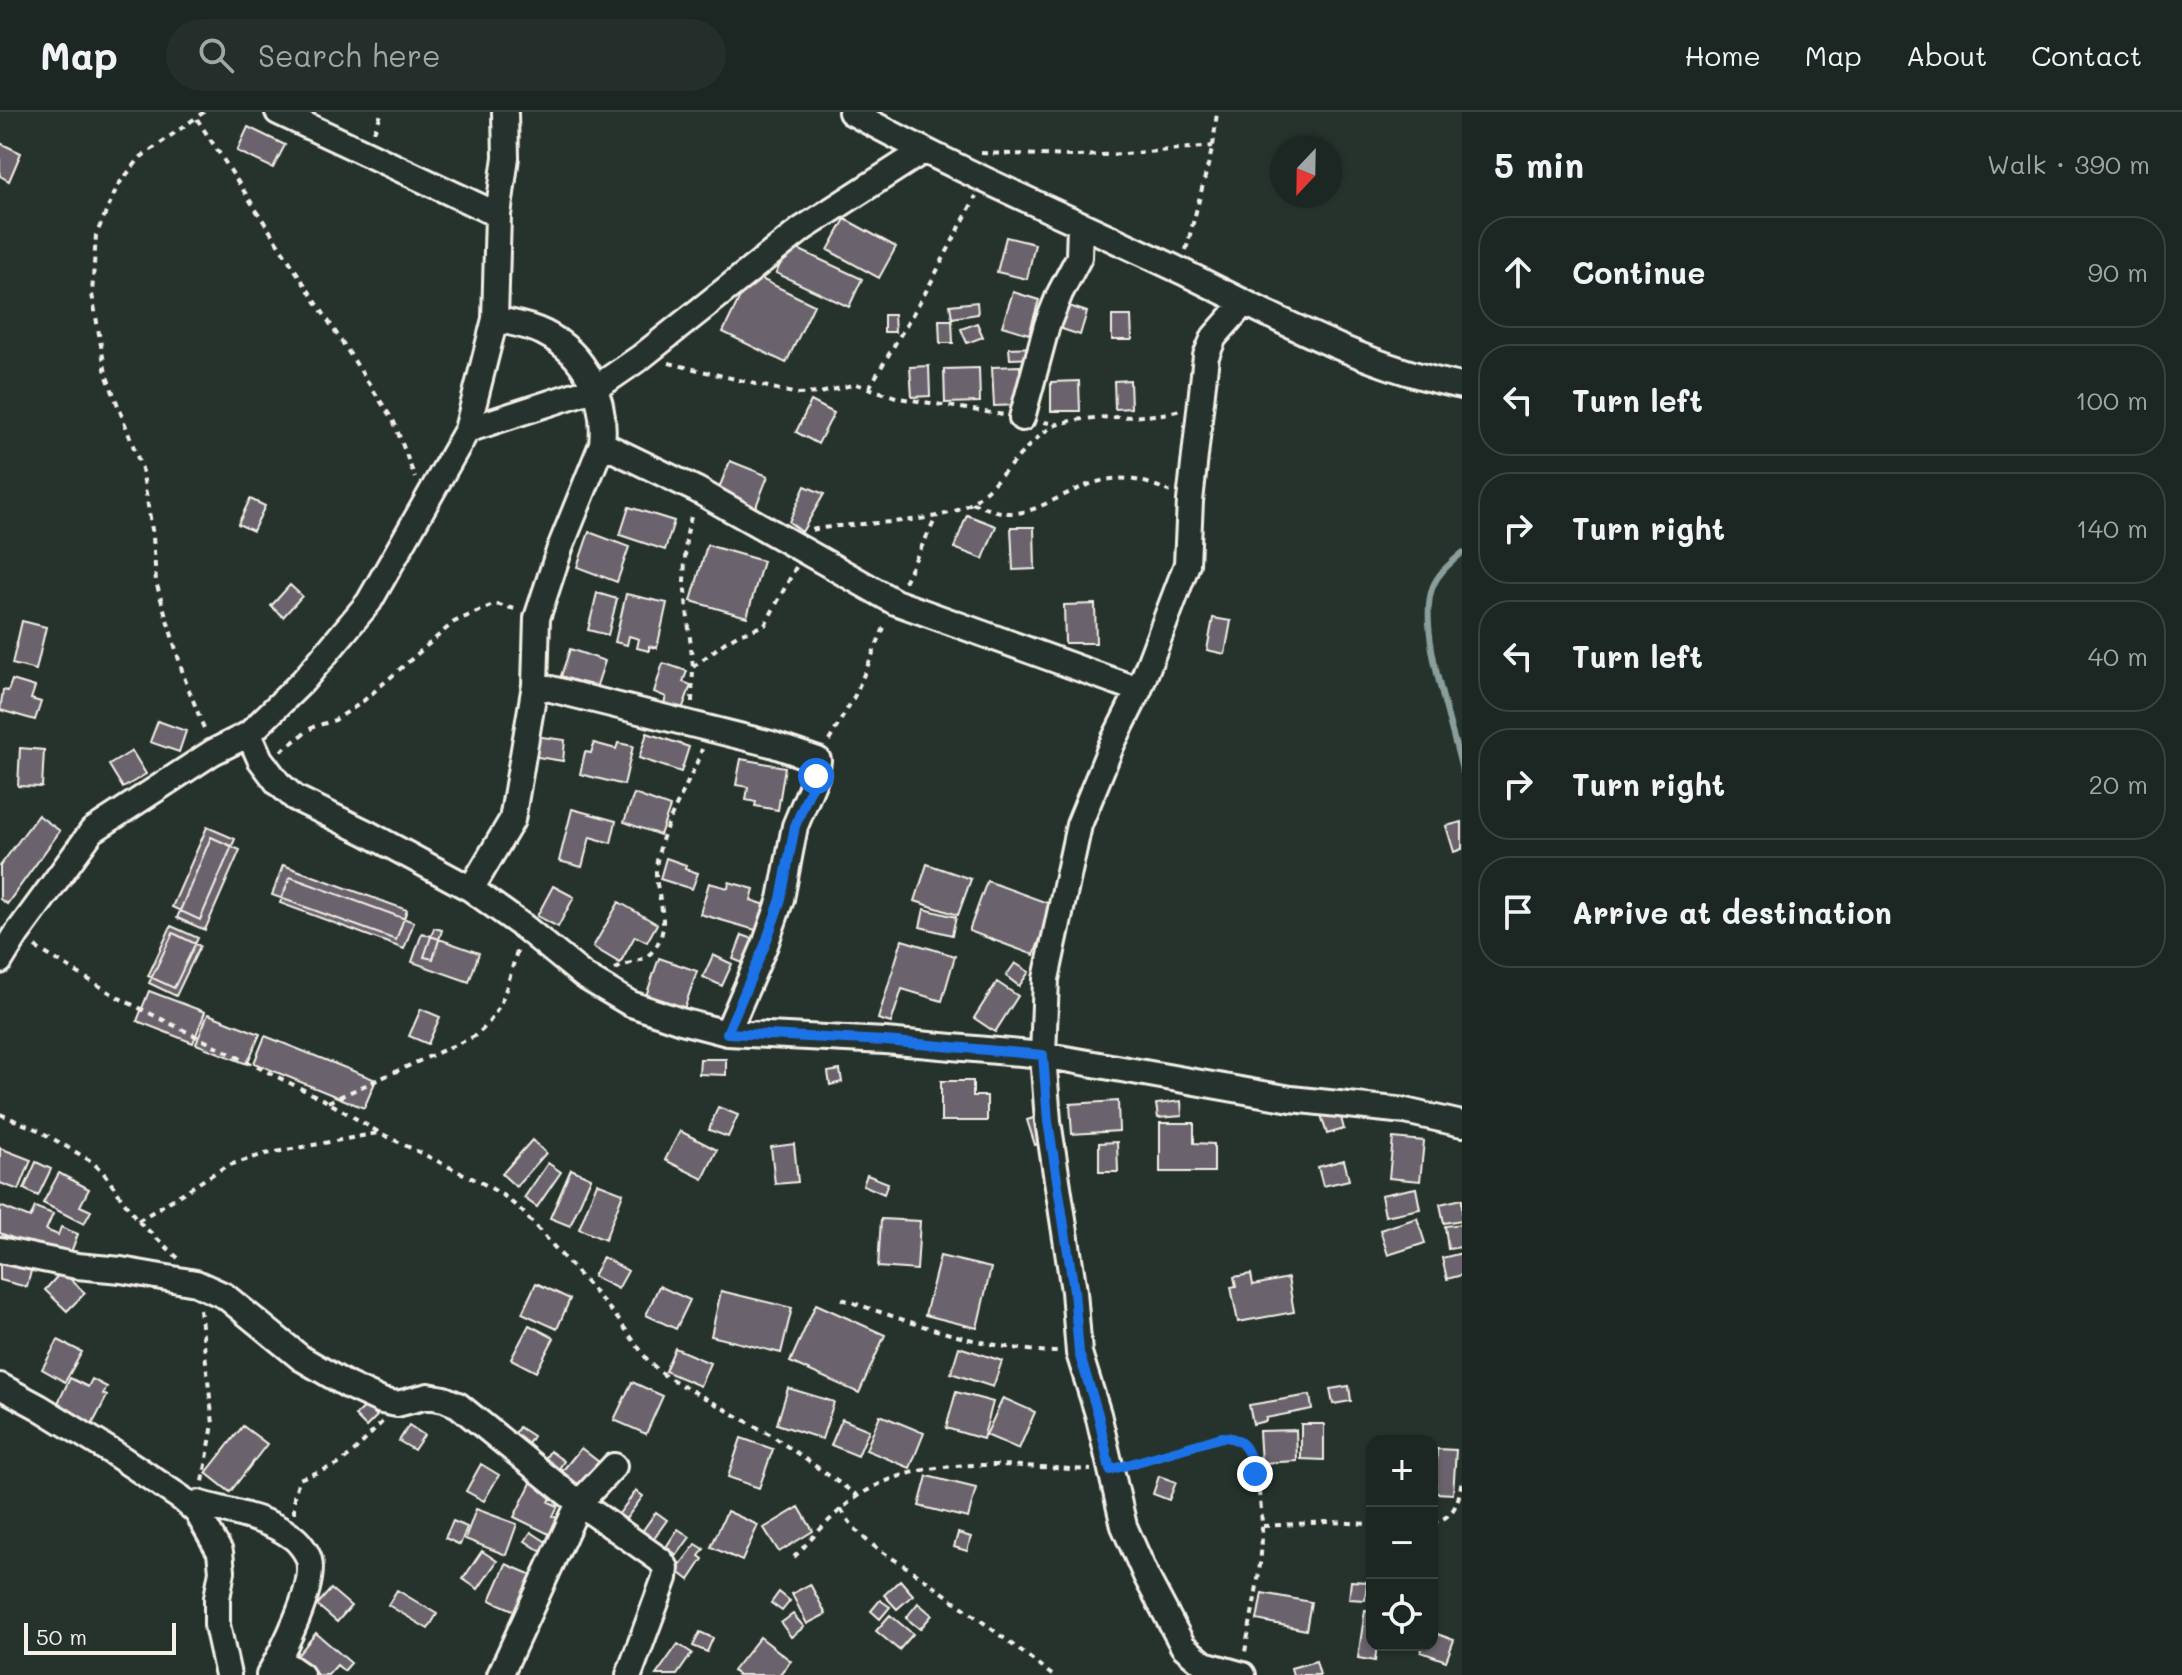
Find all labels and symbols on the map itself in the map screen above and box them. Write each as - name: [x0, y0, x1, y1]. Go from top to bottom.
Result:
- north arrow: [1270, 136, 1342, 208]
- route start: [798, 758, 834, 794]
- route end: [1237, 1456, 1273, 1492]
- scale bar: [24, 1619, 176, 1655]

